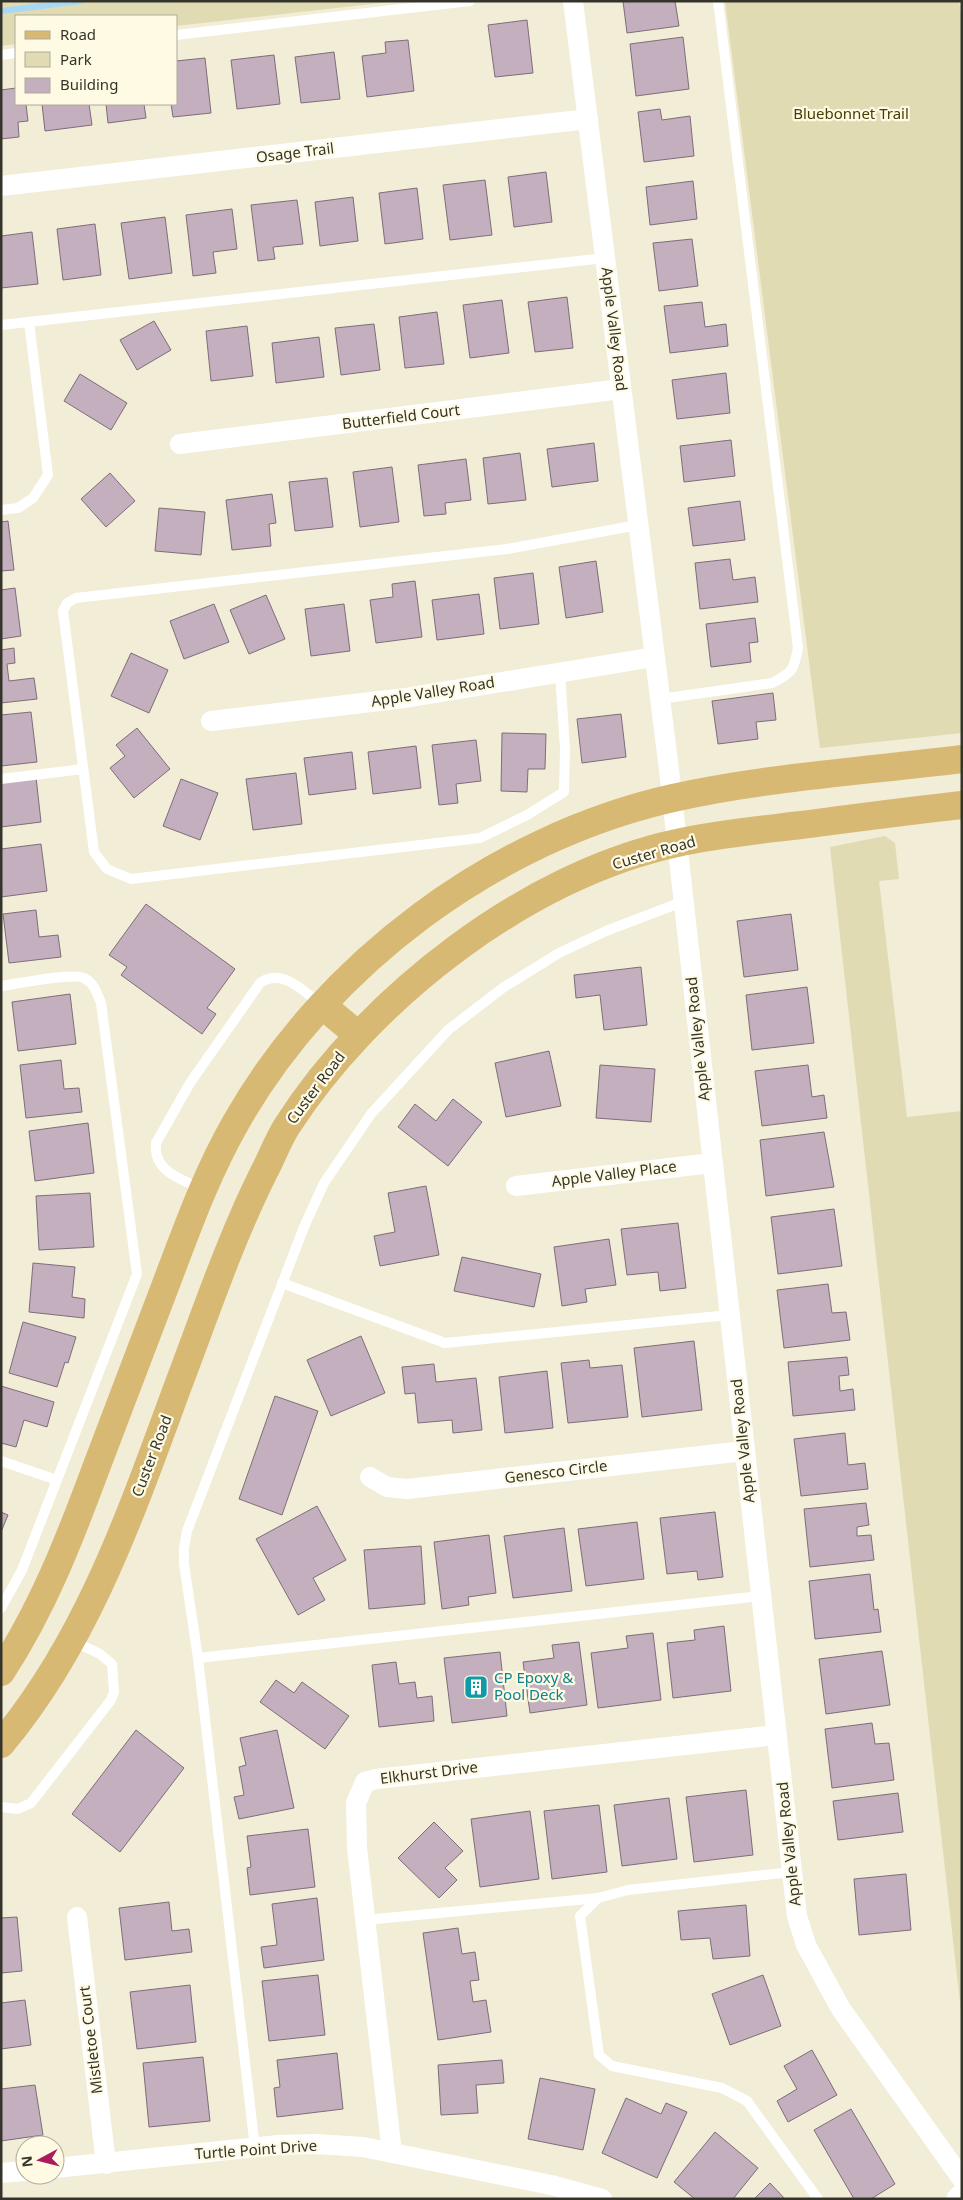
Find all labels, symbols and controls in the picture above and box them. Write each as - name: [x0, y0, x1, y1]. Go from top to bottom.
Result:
- legend: [15, 15, 178, 105]
- text: Road: [60, 24, 96, 44]
- text: Park: [60, 49, 92, 69]
- text: Building: [60, 74, 118, 94]
- park label: Bluebonnet Trail: [793, 103, 909, 123]
- street label: Osage Trail: [255, 137, 335, 167]
- street label: Apple Valley Road: [597, 266, 633, 392]
- street label: Butterfield Court: [341, 399, 461, 433]
- street label: Apple Valley Road: [370, 671, 496, 711]
- street label: Custer Road: [610, 831, 698, 873]
- street label: Apple Valley Road: [681, 976, 713, 1102]
- street label: Custer Road: [281, 1047, 349, 1128]
- street label: Apple Valley Place: [550, 1155, 678, 1191]
- street label: Apple Valley Road: [726, 1378, 758, 1504]
- street label: Custer Road: [126, 1412, 176, 1499]
- street label: Genesco Circle: [503, 1455, 608, 1487]
- place label: CP Epoxy & Pool Deck: [494, 1667, 573, 1704]
- building icon: CP Epoxy & Pool Deck: [463, 1674, 489, 1700]
- street label: Elkhurst Drive: [379, 1756, 479, 1788]
- street label: Apple Valley Road: [772, 1781, 804, 1907]
- street label: Mistletoe Court: [73, 1984, 107, 2095]
- north arrow: [15, 2135, 65, 2185]
- street label: Turtle Point Drive: [194, 2135, 318, 2163]
- text: N: [16, 2155, 37, 2168]

